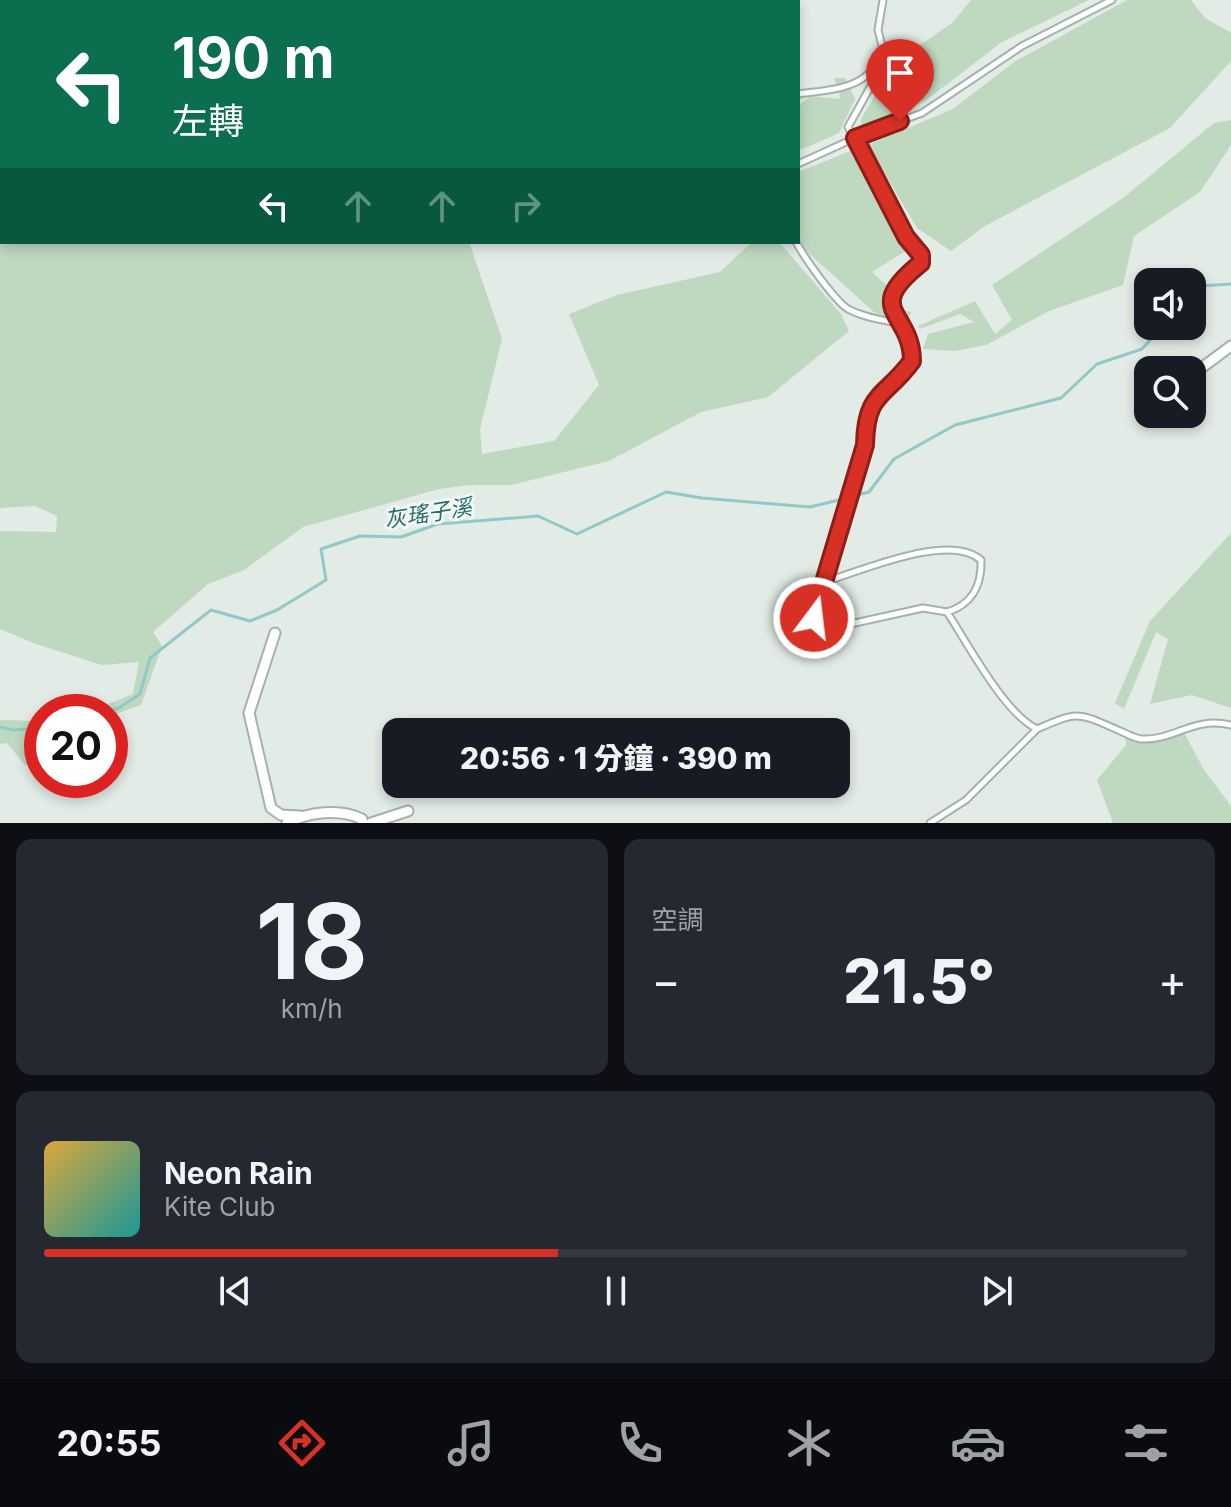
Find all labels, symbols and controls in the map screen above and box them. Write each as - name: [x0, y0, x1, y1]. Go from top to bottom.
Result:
- text: 190 m: [172, 24, 335, 92]
- icon: left: [40, 32, 144, 136]
- pin: [866, 39, 934, 121]
- icon: arrive: [878, 51, 922, 95]
- text: 左轉: [172, 99, 244, 143]
- icon: left: [252, 184, 296, 228]
- icon: ahead: [336, 184, 380, 228]
- icon: ahead: [420, 184, 464, 228]
- icon: right: [504, 184, 548, 228]
- map controls: [1134, 268, 1206, 428]
- button: sound: [1134, 268, 1206, 340]
- button: search: [1134, 356, 1206, 428]
- water label: 灰瑤子溪: [383, 493, 476, 533]
- position arrow: [772, 576, 856, 660]
- speed limit sign: 20: [24, 694, 128, 798]
- text: 20:56 · 1 分鐘 · 390 m: [460, 740, 772, 776]
- text: 18: [255, 878, 368, 1004]
- text: 空調: [652, 904, 704, 935]
- text: 21.5°: [843, 945, 995, 1017]
- text: −: [652, 954, 681, 1008]
- text: +: [1158, 954, 1187, 1008]
- text: km/h: [281, 993, 343, 1024]
- text: Neon Rain: [164, 1155, 313, 1191]
- text: Kite Club: [164, 1191, 275, 1222]
- icon: previous: [213, 1269, 257, 1313]
- icon: pause: [594, 1269, 638, 1313]
- icon: next: [975, 1269, 1019, 1313]
- icon: directions: [274, 1415, 330, 1471]
- icon: music: [443, 1415, 499, 1471]
- icon: phone: [612, 1415, 668, 1471]
- icon: climate: [781, 1415, 837, 1471]
- icon: car: [950, 1415, 1006, 1471]
- icon: filters: [1118, 1415, 1174, 1471]
- text: 20:55: [56, 1421, 161, 1465]

